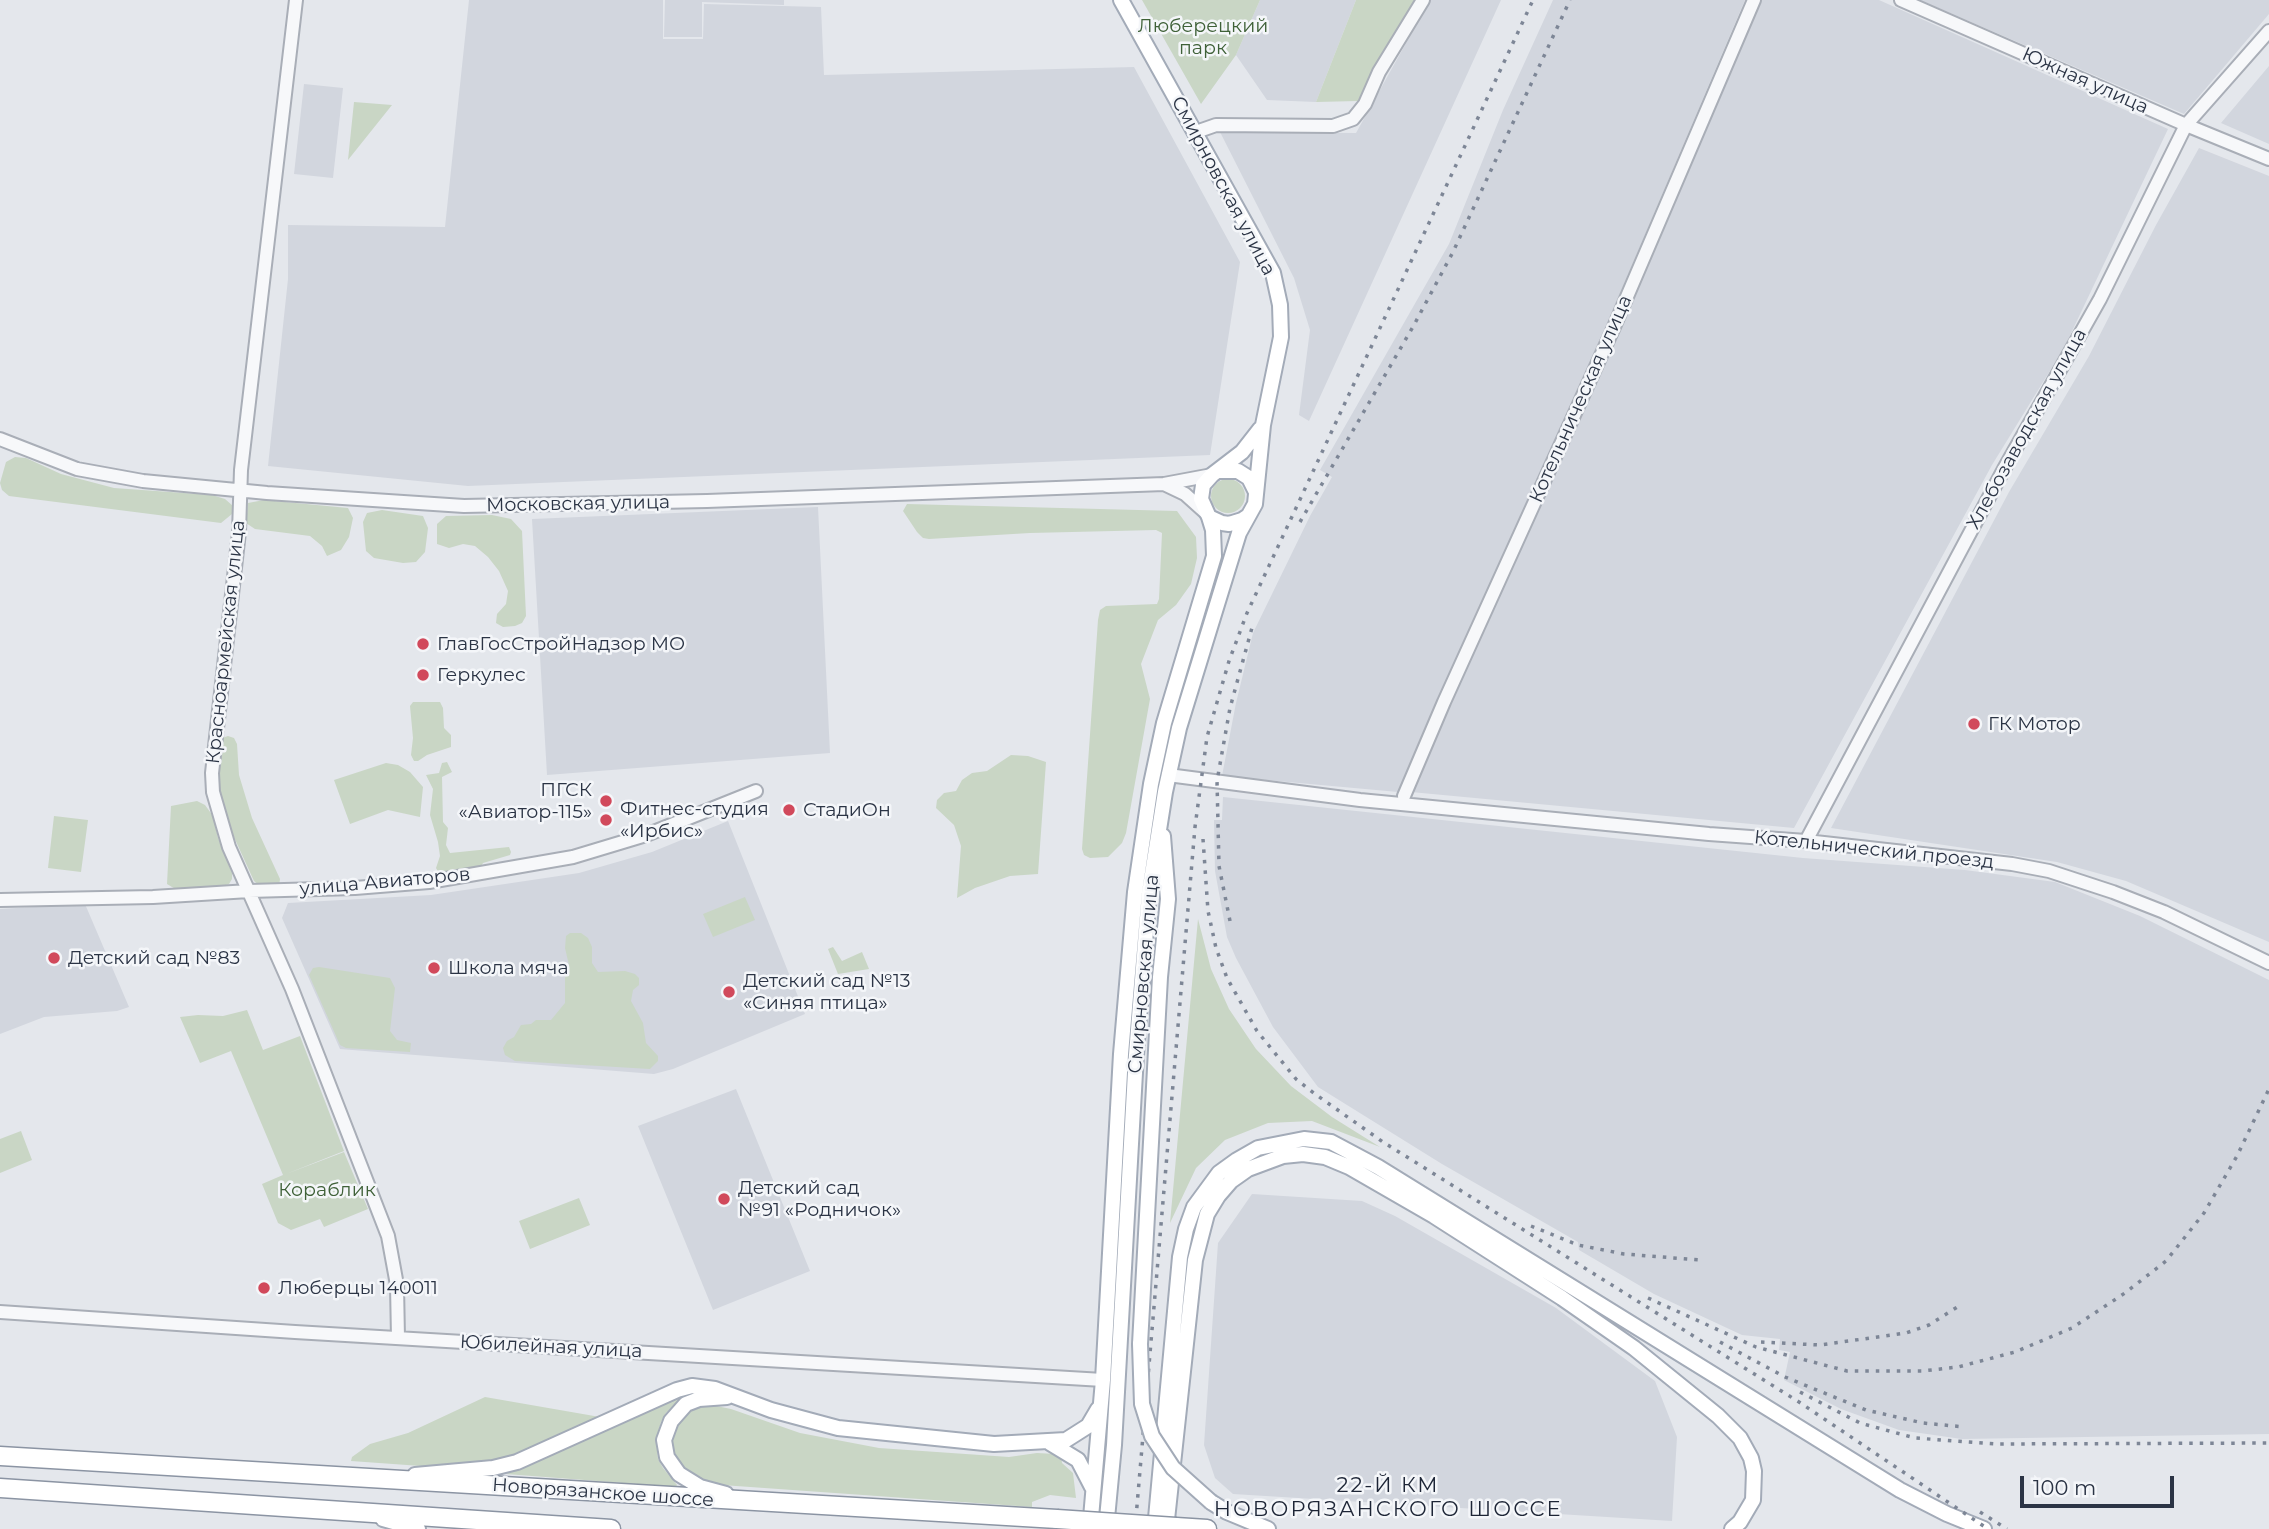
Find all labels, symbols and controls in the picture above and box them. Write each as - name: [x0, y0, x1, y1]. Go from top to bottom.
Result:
- park label: Люберецкий парк: [1138, 15, 1268, 59]
- street label: Южная улица: [2018, 43, 2152, 119]
- street label: Смирновская улица: [1166, 93, 1280, 279]
- street label: Котельническая улица: [1525, 292, 1637, 506]
- street label: Хлебозаводская улица: [1962, 325, 2092, 533]
- street label: Московская улица: [486, 491, 670, 517]
- street label: Красноармейская улица: [202, 519, 250, 765]
- place label: ГлавГосСтройНадзор МО: [437, 633, 685, 655]
- marker: ГлавГосСтройНадзор МО: [415, 636, 431, 652]
- place label: Геркулес: [437, 664, 526, 686]
- marker: Геркулес: [415, 667, 431, 683]
- place label: ГК Мотор: [1988, 713, 2081, 735]
- marker: ГК Мотор: [1966, 716, 1982, 732]
- place label: ПГСК «Авиатор-115»: [459, 779, 592, 823]
- marker: ПГСК «Авиатор-115»: [598, 793, 614, 809]
- place label: Фитнес-студия «Ирбис»: [620, 798, 769, 842]
- place label: СтадиОн: [803, 799, 891, 821]
- marker: СтадиОн: [781, 802, 797, 818]
- marker: Фитнес-студия «Ирбис»: [598, 812, 614, 828]
- street label: Котельнический проезд: [1753, 826, 1995, 874]
- street label: улица Авиаторов: [299, 863, 471, 901]
- street label: Смирновская улица: [1124, 874, 1164, 1074]
- place label: Детский сад №83: [68, 947, 240, 969]
- marker: Детский сад №83: [46, 950, 62, 966]
- place label: Школа мяча: [448, 957, 569, 979]
- marker: Школа мяча: [426, 960, 442, 976]
- place label: Детский сад №13 «Синяя птица»: [743, 970, 911, 1014]
- marker: Детский сад №13 «Синяя птица»: [721, 984, 737, 1000]
- place label: Детский сад №91 «Родничок»: [738, 1177, 901, 1221]
- park label: Кораблик: [278, 1179, 376, 1201]
- marker: Детский сад №91 «Родничок»: [716, 1191, 732, 1207]
- place label: Люберцы 140011: [278, 1277, 438, 1299]
- marker: Люберцы 140011: [256, 1280, 272, 1296]
- street label: Юбилейная улица: [459, 1331, 643, 1363]
- scale bar: [2024, 1462, 2178, 1506]
- district label: 22-Й КМ НОВОРЯЗАНСКОГО ШОССЕ: [1216, 1473, 1560, 1523]
- street label: Новорязанское шоссе: [491, 1474, 715, 1512]
- text: 100 m: [2033, 1475, 2096, 1500]

